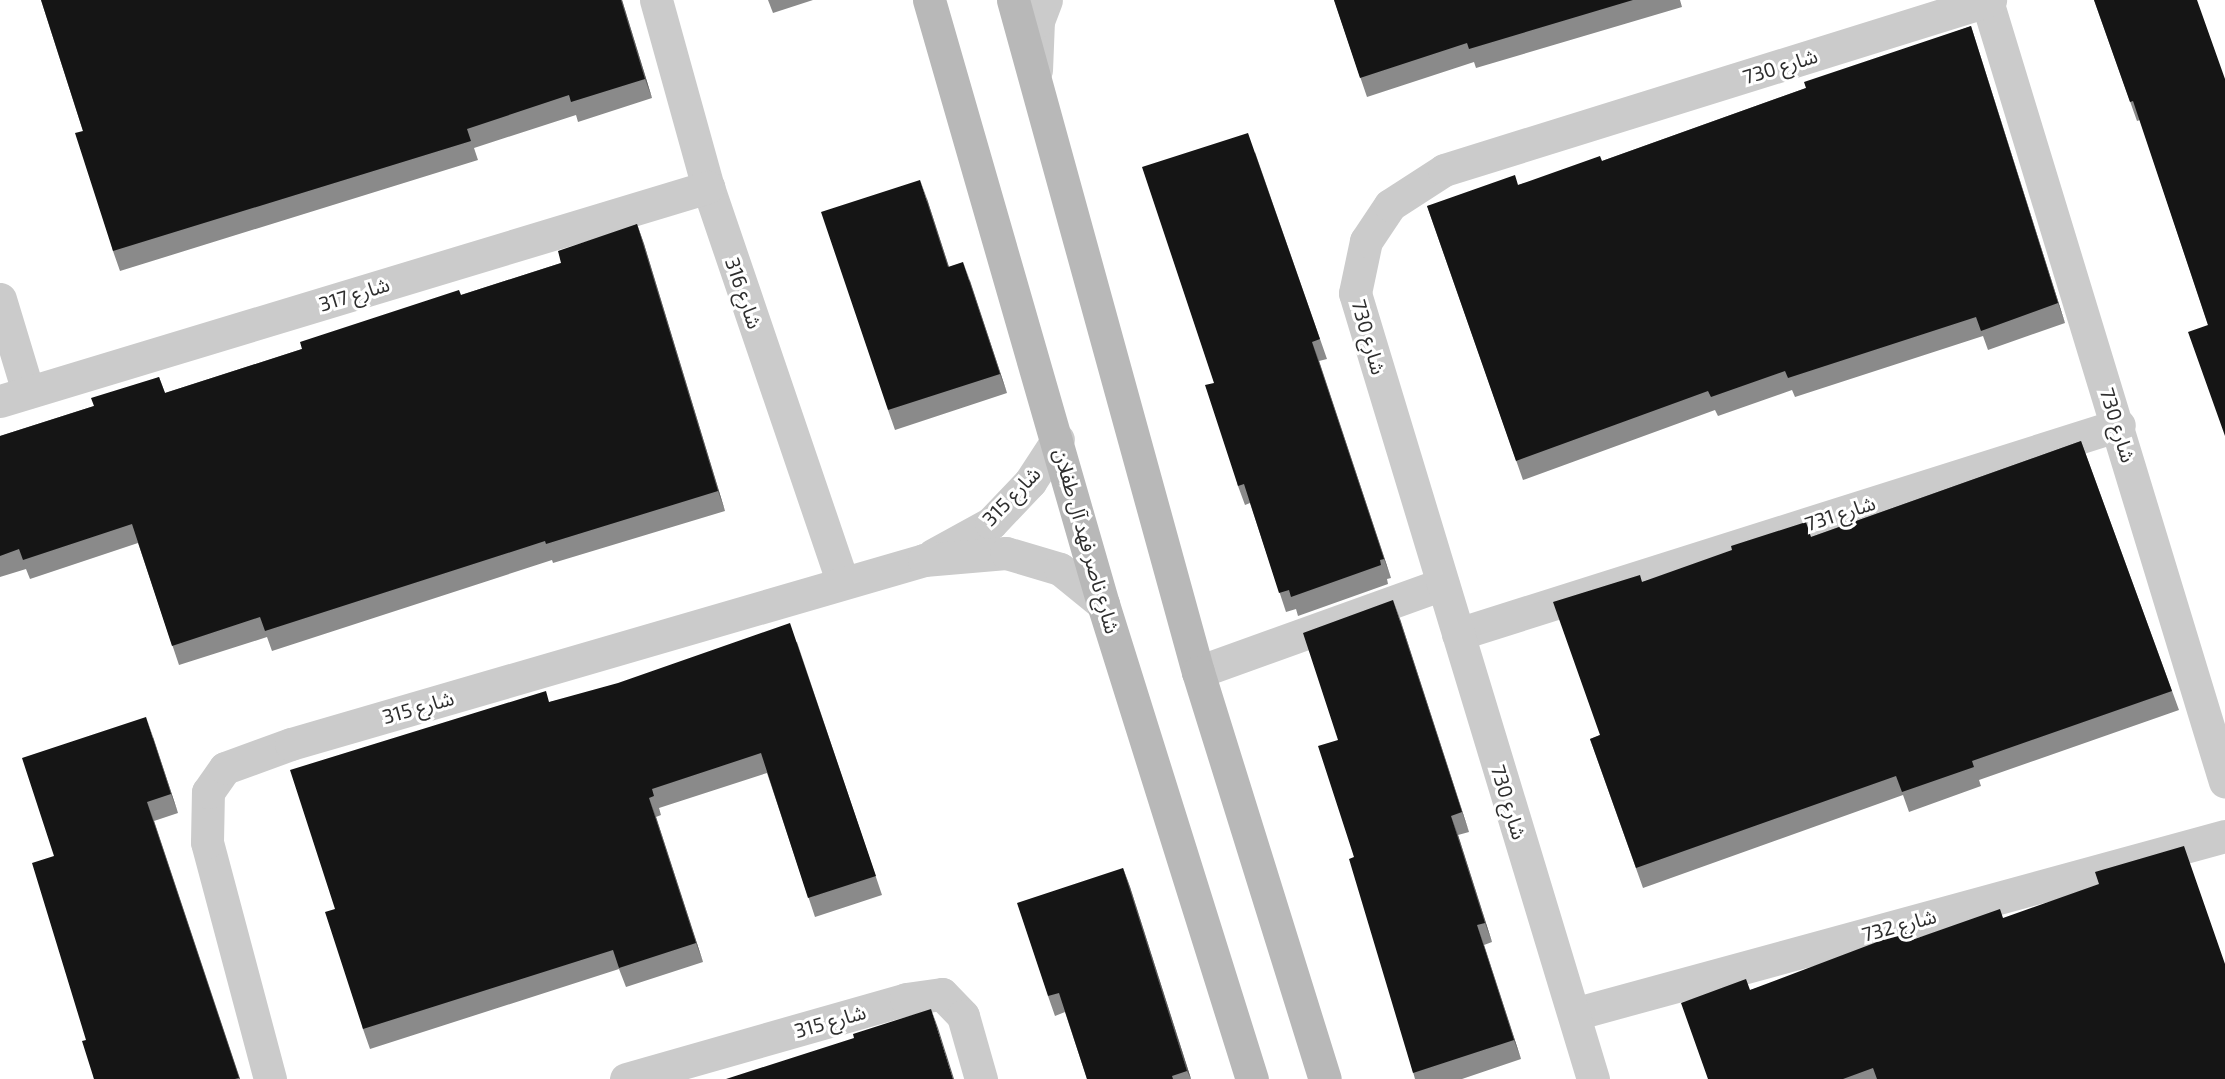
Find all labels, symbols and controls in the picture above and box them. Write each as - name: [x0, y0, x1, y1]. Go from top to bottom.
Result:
- street label: شارع 730: [1740, 43, 1820, 89]
- street label: شارع 316: [721, 254, 767, 332]
- street label: شارع 317: [316, 272, 392, 316]
- street label: شارع 730: [1347, 297, 1391, 377]
- street label: شارع 730: [2095, 385, 2141, 465]
- street label: شارع ناصر فهد آل طفلان: [1049, 446, 1125, 636]
- street label: شارع 315: [977, 461, 1045, 531]
- street label: شارع 731: [1802, 490, 1878, 536]
- street label: شارع 315: [379, 685, 457, 729]
- street label: شارع 730: [1486, 762, 1532, 842]
- street label: شارع 732: [1859, 904, 1939, 946]
- street label: شارع 315: [791, 999, 869, 1043]

